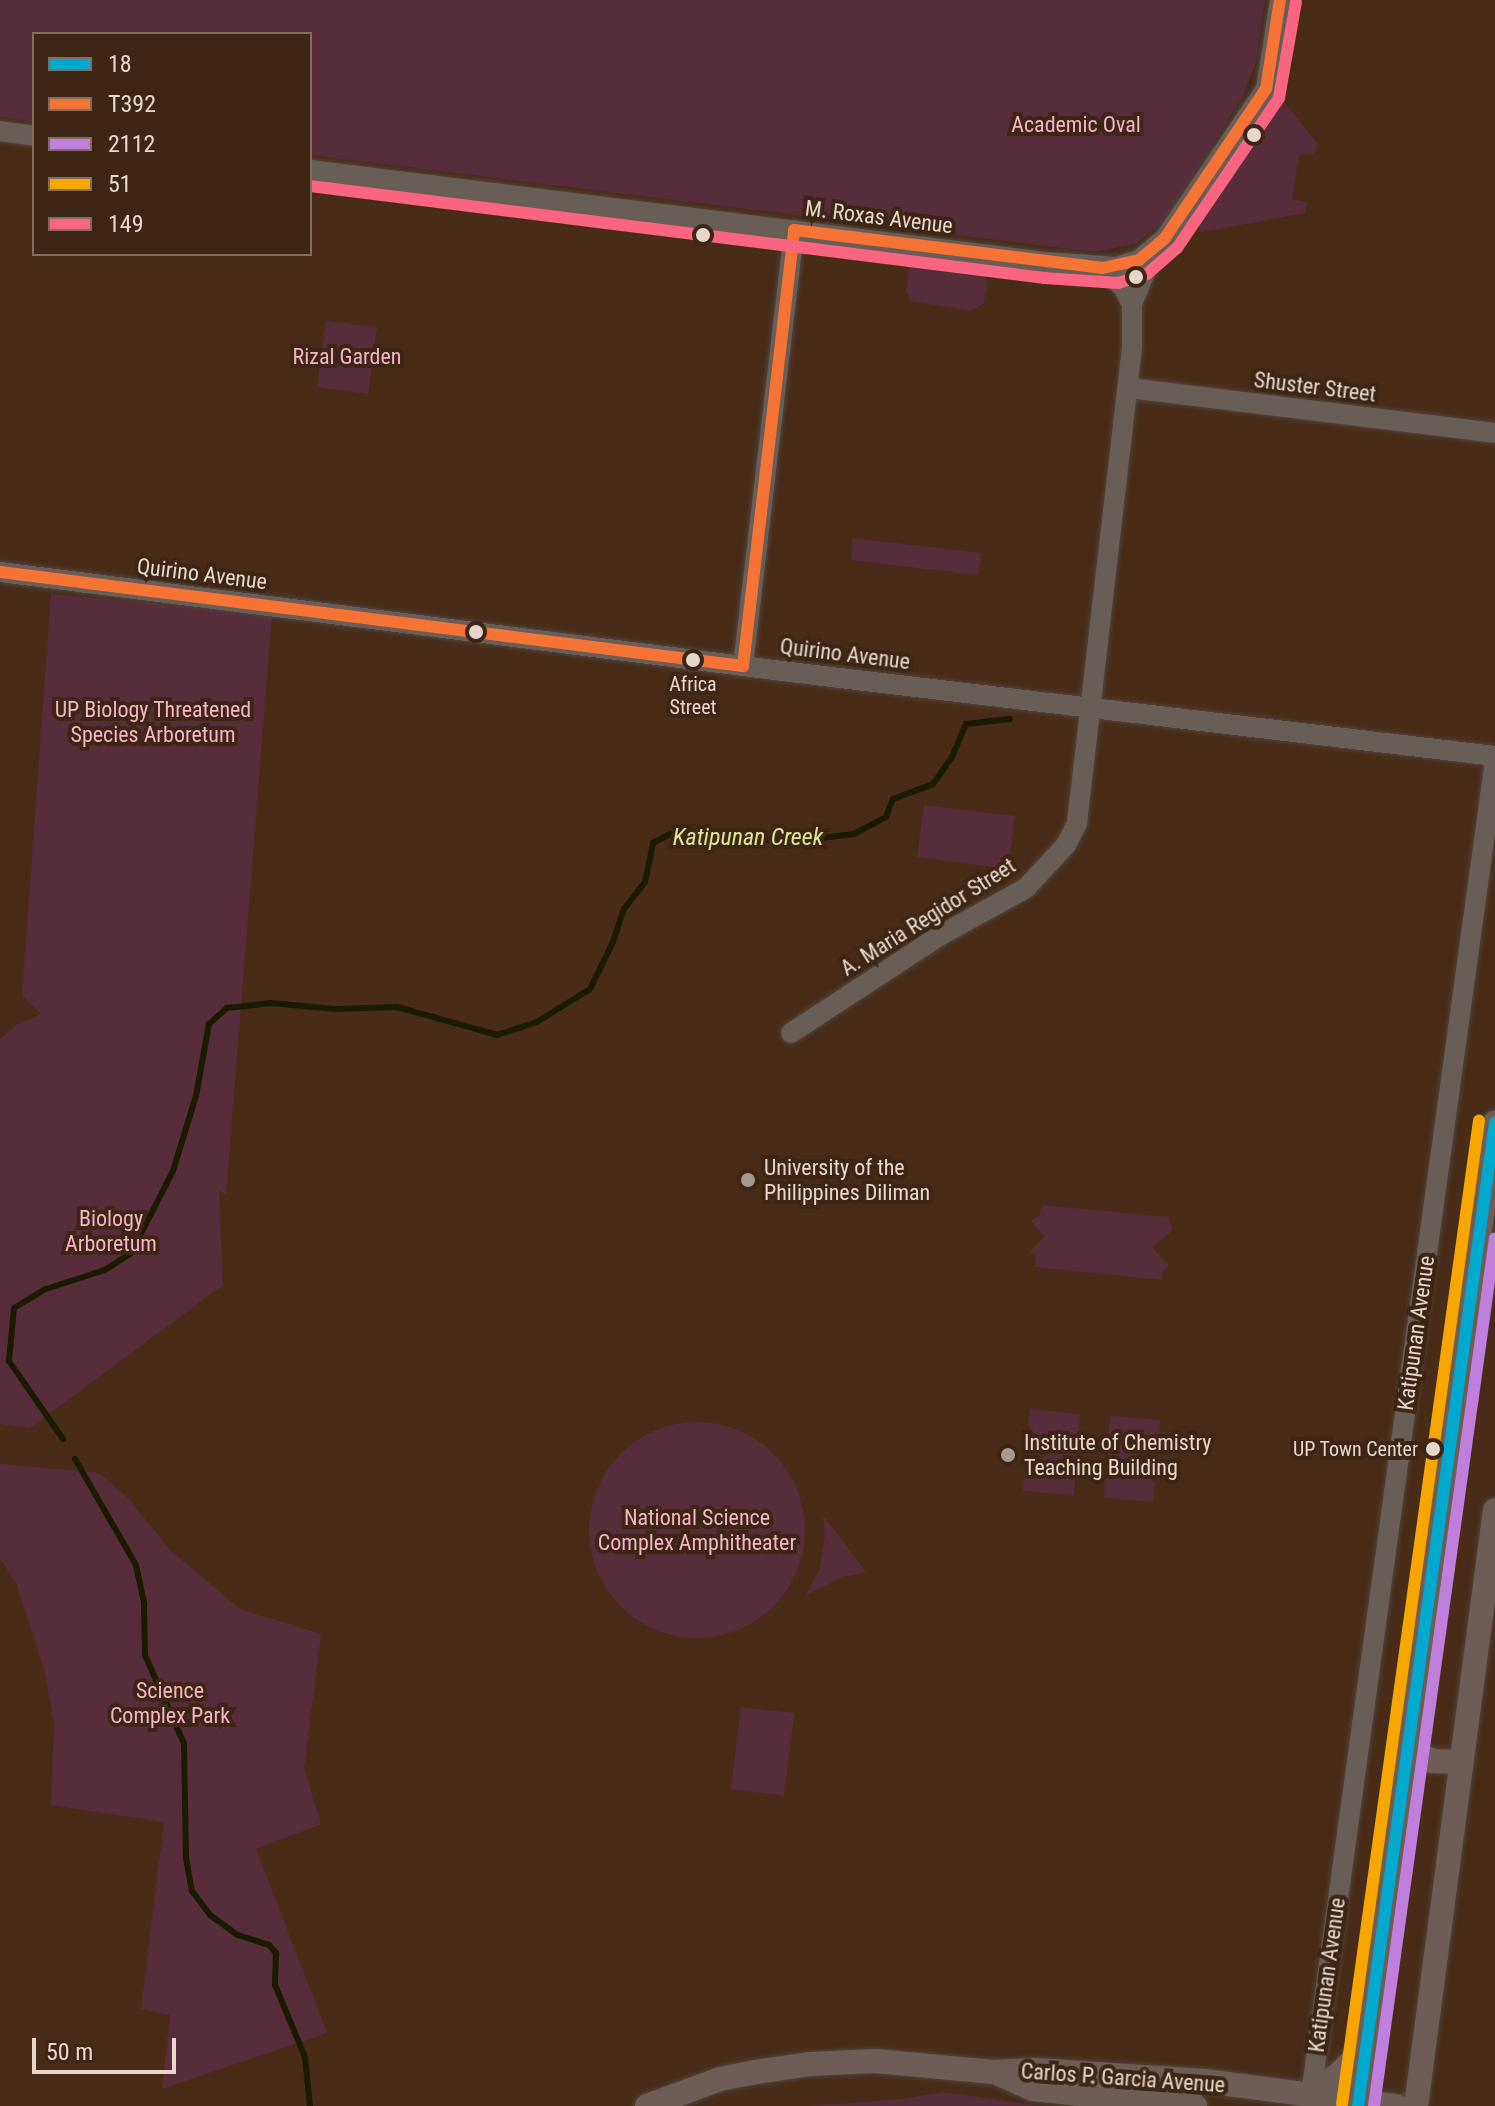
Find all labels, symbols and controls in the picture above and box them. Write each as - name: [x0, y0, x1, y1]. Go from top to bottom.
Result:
- legend: [32, 32, 312, 256]
- text: 18: [108, 50, 132, 78]
- text: T392: [108, 90, 156, 118]
- park label: Academic Oval: [1011, 112, 1141, 138]
- unlabelled marker: [1246, 127, 1262, 143]
- text: 2112: [108, 130, 155, 158]
- text: 51: [108, 170, 132, 198]
- street label: M. Roxas Avenue: [804, 195, 954, 239]
- text: 149: [108, 210, 144, 238]
- unlabelled marker: [695, 227, 711, 243]
- unlabelled marker: [1128, 269, 1144, 285]
- park label: Rizal Garden: [293, 344, 401, 370]
- street label: Shuster Street: [1252, 366, 1378, 408]
- street label: Quirino Avenue: [136, 553, 268, 595]
- unlabelled marker: [468, 624, 484, 640]
- street label: Quirino Avenue: [779, 633, 911, 675]
- marker: Africa Street: [685, 652, 701, 668]
- place label: Africa Street: [669, 672, 717, 719]
- park label: UP Biology Threatened Species Arboretum: [55, 696, 251, 748]
- water label: Katipunan Creek: [673, 824, 823, 852]
- street label: A. Maria Regidor Street: [836, 853, 1020, 981]
- place label: University of the Philippines Diliman: [764, 1154, 930, 1206]
- marker: University of the Philippines Diliman: [739, 1171, 757, 1189]
- park label: Biology Arboretum: [65, 1205, 157, 1256]
- street label: Katipunan Avenue: [1392, 1254, 1440, 1412]
- place label: Institute of Chemistry Teaching Building: [1024, 1429, 1211, 1480]
- place label: UP Town Center: [1293, 1437, 1418, 1461]
- marker: UP Town Center: [1425, 1441, 1441, 1457]
- marker: Institute of Chemistry Teaching Building: [999, 1446, 1017, 1464]
- park label: National Science Complex Amphitheater: [598, 1504, 796, 1556]
- park label: Science Complex Park: [110, 1677, 230, 1728]
- street label: Katipunan Avenue: [1303, 1896, 1351, 2054]
- scale bar: [36, 2022, 180, 2072]
- text: 50 m: [46, 2038, 93, 2066]
- street label: Carlos P. Garcia Avenue: [1020, 2058, 1226, 2098]

